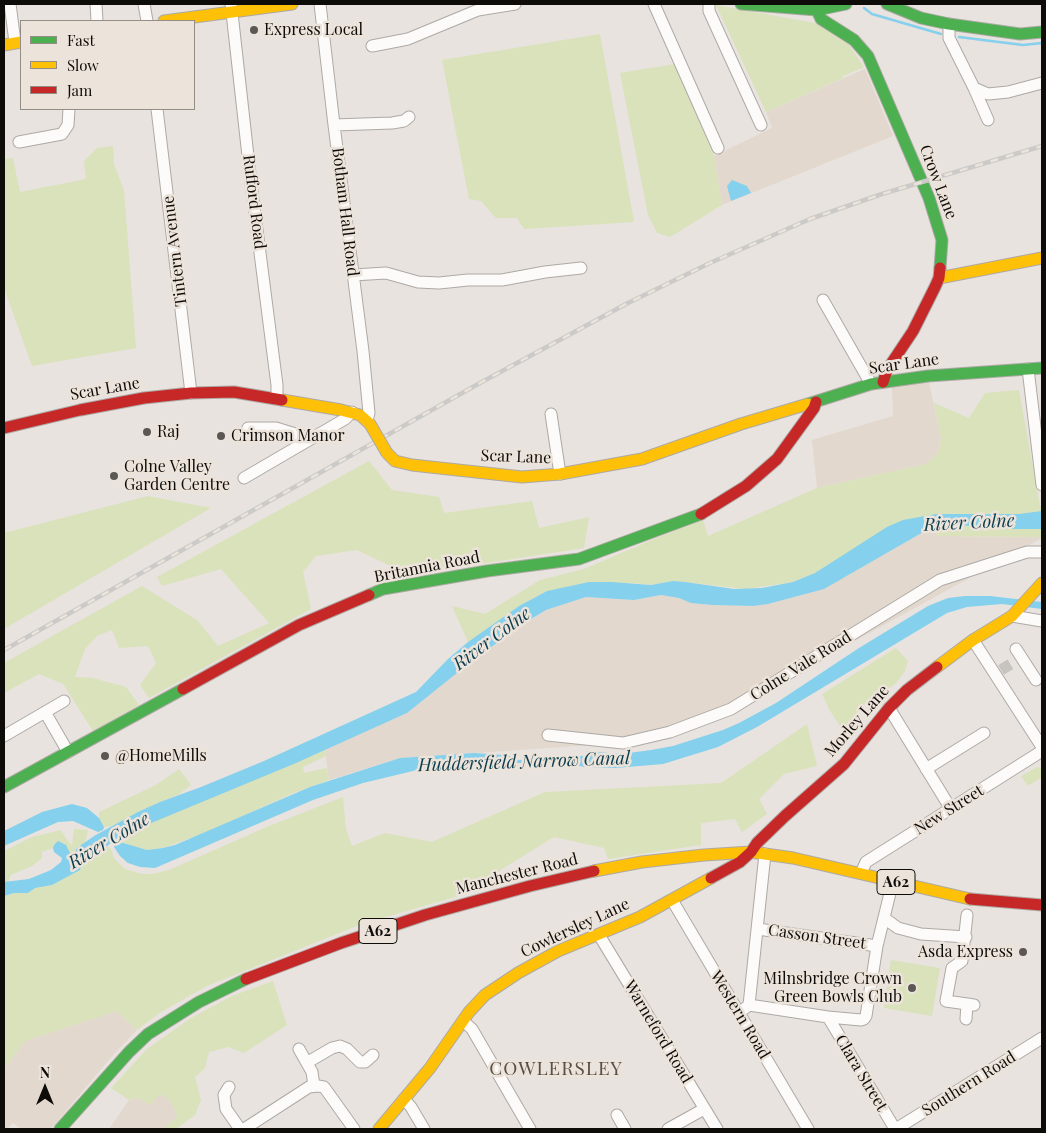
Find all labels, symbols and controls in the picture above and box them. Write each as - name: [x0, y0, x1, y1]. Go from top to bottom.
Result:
- legend: [20, 20, 195, 110]
- place label: Express Local: [264, 20, 363, 40]
- marker: Express Local: [248, 24, 260, 36]
- text: Fast: [67, 30, 95, 50]
- text: Slow: [67, 55, 99, 75]
- text: Jam: [67, 80, 92, 100]
- street label: Crow Lane: [915, 142, 961, 222]
- street label: Botham Hall Road: [328, 147, 362, 277]
- street label: Rufford Road: [239, 154, 269, 250]
- street label: Tintern Avenue: [159, 195, 191, 307]
- street label: Scar Lane: [868, 350, 940, 378]
- street label: Scar Lane: [69, 373, 141, 405]
- place label: Raj: [157, 422, 180, 442]
- marker: Raj: [141, 426, 153, 438]
- place label: Crimson Manor: [231, 426, 345, 446]
- marker: Crimson Manor: [215, 430, 227, 442]
- street label: Scar Lane: [480, 446, 552, 468]
- place label: Colne Valley Garden Centre: [124, 457, 230, 495]
- marker: Colne Valley Garden Centre: [108, 470, 120, 482]
- water label: River Colne: [923, 510, 1015, 536]
- street label: Britannia Road: [372, 547, 482, 587]
- water label: River Colne: [449, 603, 535, 675]
- street label: Colne Vale Road: [747, 627, 855, 705]
- street label: Morley Lane: [821, 681, 893, 761]
- place label: @HomeMills: [115, 746, 207, 766]
- water label: Huddersfield Narrow Canal: [418, 748, 630, 776]
- marker: @HomeMills: [99, 750, 111, 762]
- street label: New Street: [911, 781, 987, 839]
- water label: River Colne: [64, 808, 154, 874]
- street label: Manchester Road: [454, 850, 580, 898]
- road number: A62: [877, 870, 915, 894]
- street label: Cowlersley Lane: [518, 894, 632, 962]
- road number: A62: [359, 918, 397, 944]
- street label: Casson Street: [767, 921, 867, 953]
- place label: Asda Express: [918, 942, 1013, 962]
- marker: Asda Express: [1017, 946, 1029, 958]
- street label: Western Road: [706, 967, 774, 1063]
- place label: Milnsbridge Crown Green Bowls Club: [763, 969, 902, 1007]
- street label: Warneford Road: [620, 977, 696, 1087]
- marker: Milnsbridge Crown Green Bowls Club: [906, 982, 918, 994]
- street label: Clara Street: [831, 1031, 891, 1115]
- street label: Southern Road: [919, 1048, 1019, 1120]
- district label: COWLERSLEY: [488, 1058, 624, 1080]
- north arrow: [20, 1063, 70, 1113]
- text: N: [40, 1063, 50, 1082]

